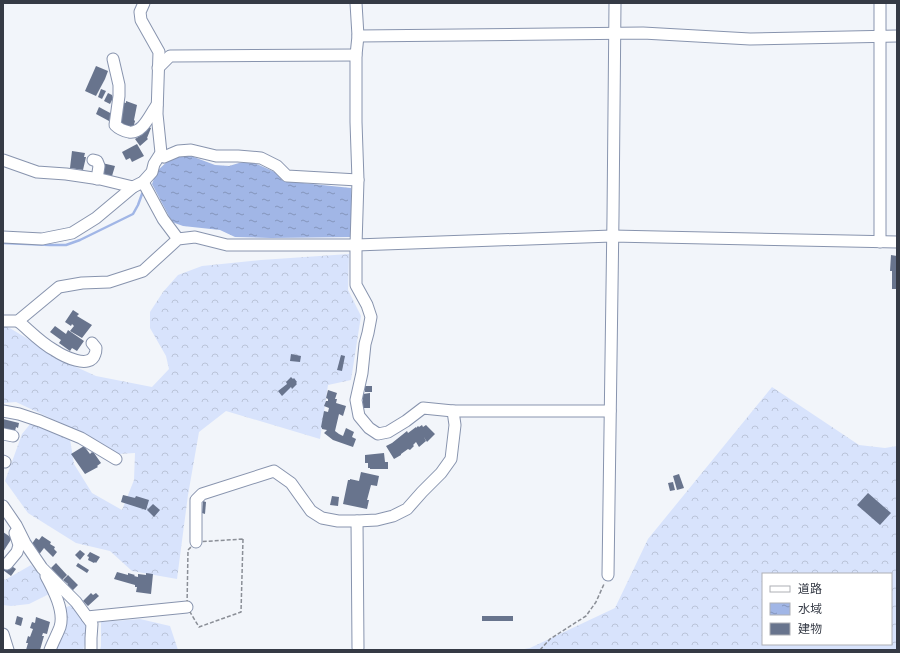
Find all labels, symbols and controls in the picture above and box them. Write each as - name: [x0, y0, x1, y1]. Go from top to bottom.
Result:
- legend: [762, 573, 892, 645]
- text: 道路: [798, 582, 822, 596]
- text: 水域: [798, 602, 822, 616]
- text: 建物: [798, 622, 822, 636]

